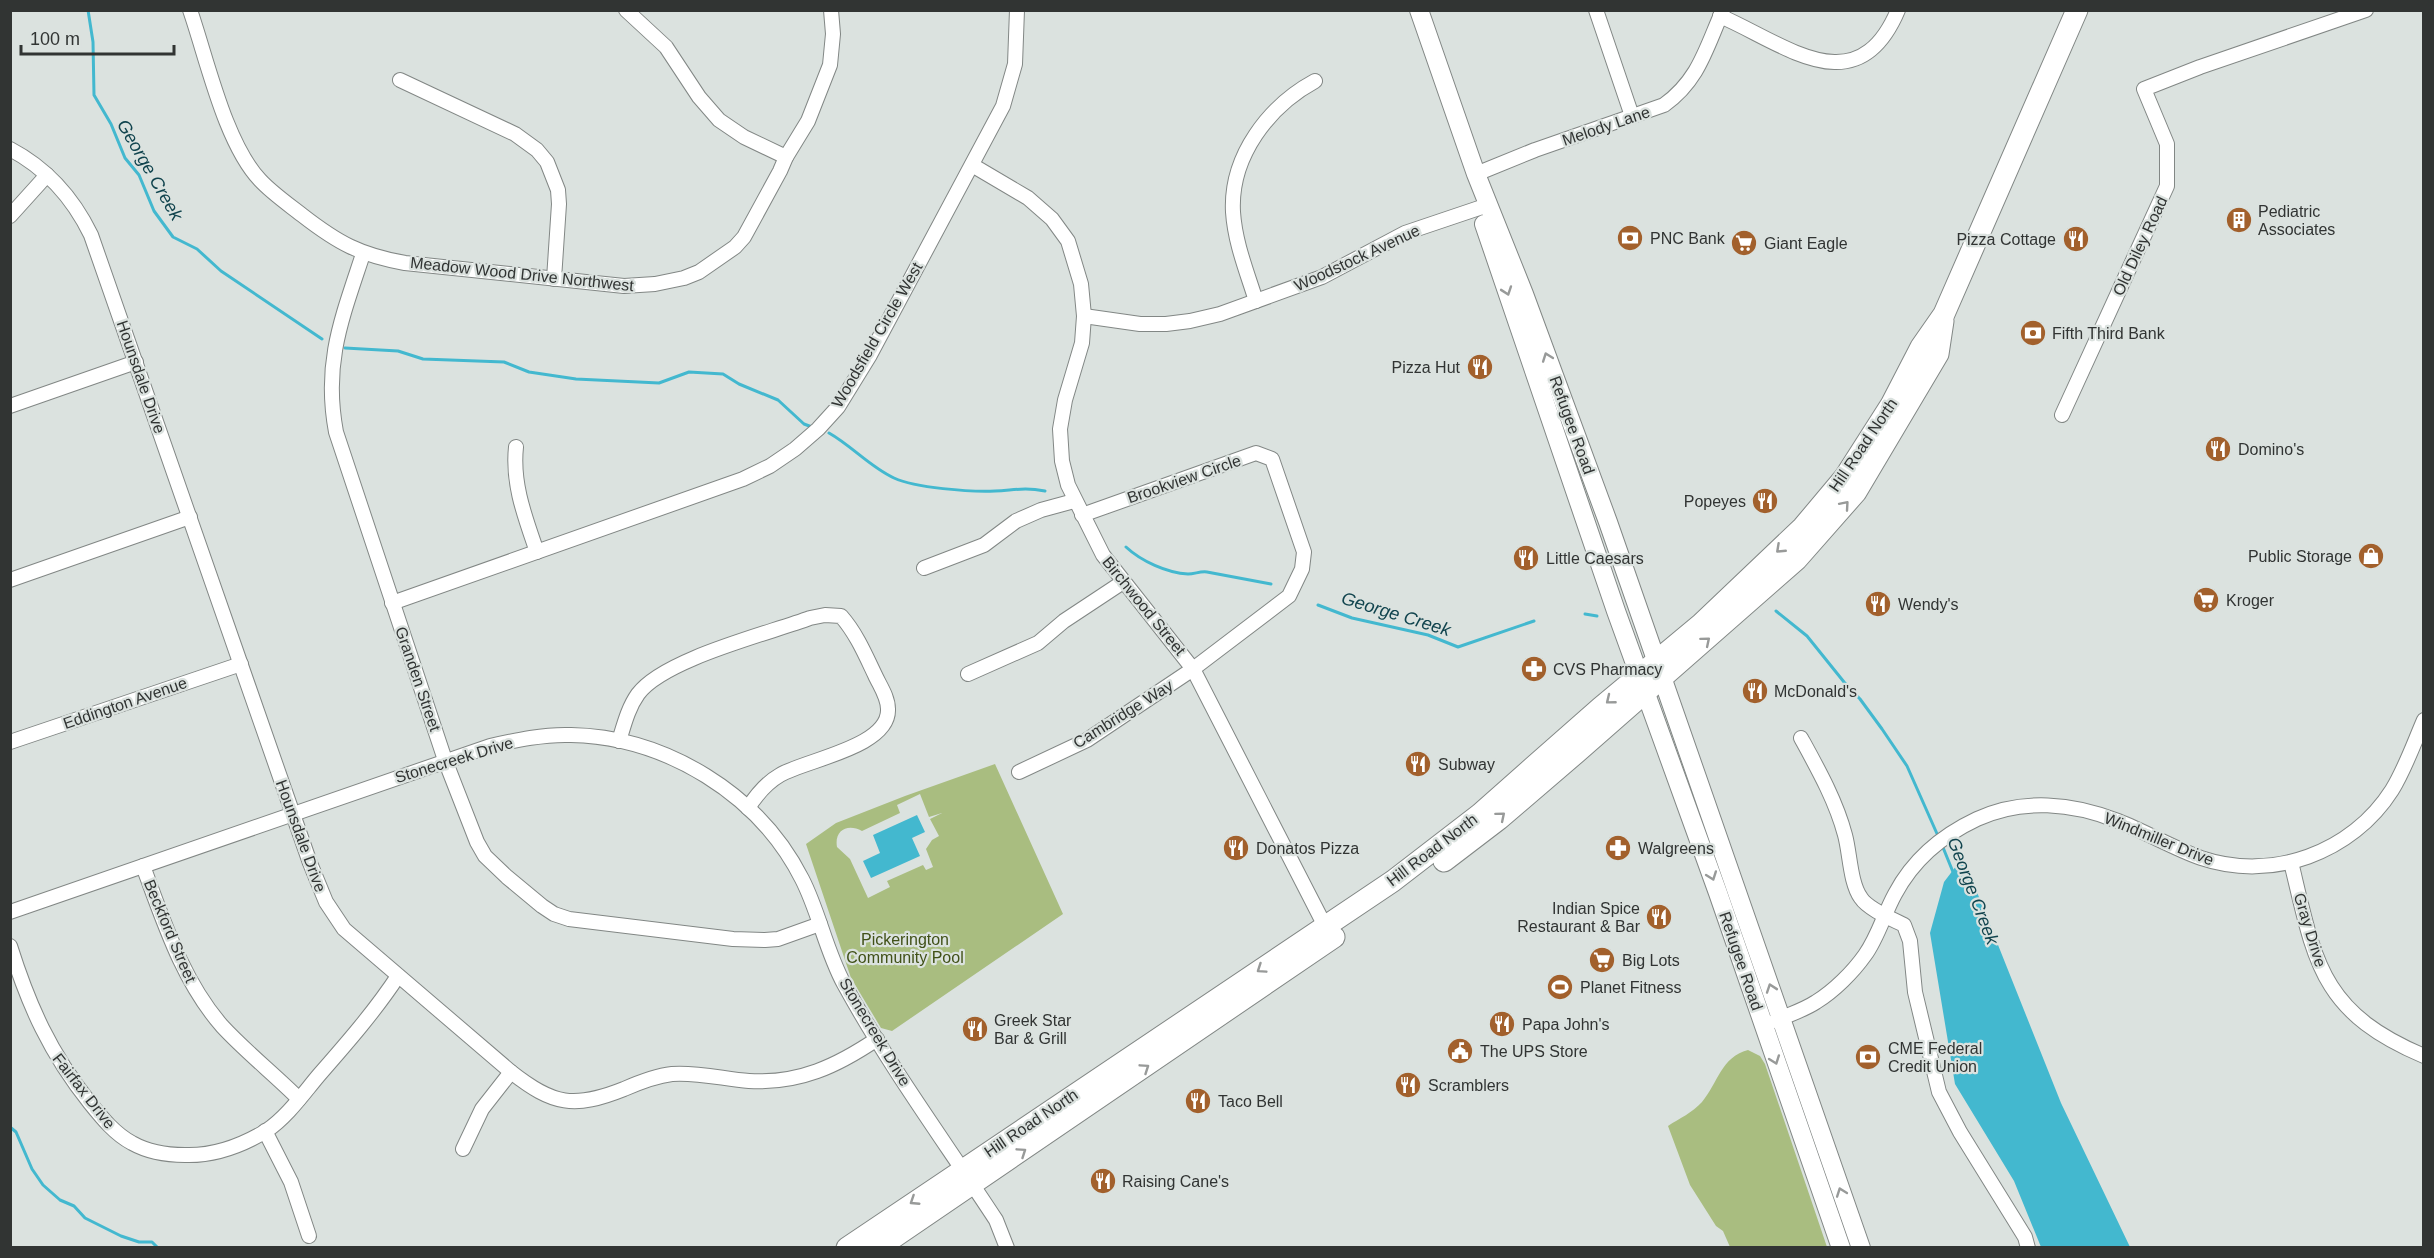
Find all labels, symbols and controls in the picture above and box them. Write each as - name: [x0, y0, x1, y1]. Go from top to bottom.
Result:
- scale bar: [21, 18, 174, 56]
- text: 100 m: [30, 29, 80, 49]
- street label: Melody Lane: [1560, 103, 1652, 149]
- water label: George Creek: [113, 116, 187, 225]
- street label: Old Diley Road: [2110, 194, 2170, 298]
- place label: Pediatric Associates: [2258, 203, 2335, 238]
- building icon: Pediatric Associates: [2224, 205, 2254, 235]
- street label: Woodstock Avenue: [1292, 221, 1422, 295]
- bank icon: PNC Bank: [1615, 223, 1645, 253]
- restaurant icon: Pizza Cottage: [2061, 224, 2091, 254]
- supermarket icon: Giant Eagle: [1729, 228, 1759, 258]
- place label: PNC Bank: [1650, 230, 1726, 247]
- place label: Pizza Cottage: [1956, 231, 2056, 248]
- place label: Giant Eagle: [1764, 235, 1848, 252]
- street label: Meadow Wood Drive Northwest: [409, 254, 635, 294]
- street label: Woodsfield Circle West: [828, 259, 926, 411]
- one-way arrow: [1500, 285, 1512, 296]
- street label: Hounsdale Drive: [114, 318, 168, 436]
- bank icon: Fifth Third Bank: [2018, 318, 2048, 348]
- place label: Fifth Third Bank: [2052, 325, 2166, 342]
- restaurant icon: Pizza Hut: [1465, 352, 1495, 382]
- one-way arrow: [1541, 352, 1554, 363]
- place label: Pizza Hut: [1392, 359, 1461, 376]
- street label: Refugee Road: [1546, 374, 1598, 476]
- street label: Hill Road North: [1826, 395, 1900, 495]
- restaurant icon: Domino's: [2203, 434, 2233, 464]
- place label: Domino's: [2238, 441, 2304, 458]
- street label: Brookview Circle: [1125, 452, 1243, 506]
- restaurant icon: Popeyes: [1750, 486, 1780, 516]
- place label: Popeyes: [1684, 493, 1746, 510]
- one-way arrow: [1838, 501, 1849, 512]
- one-way arrow: [1776, 541, 1787, 552]
- shop icon: Public Storage: [2356, 541, 2386, 571]
- restaurant icon: Little Caesars: [1511, 543, 1541, 573]
- place label: Public Storage: [2248, 548, 2352, 565]
- place label: Little Caesars: [1546, 550, 1644, 567]
- street label: Birchwood Street: [1099, 553, 1189, 659]
- supermarket icon: Kroger: [2191, 585, 2221, 615]
- water label: George Creek: [1339, 588, 1454, 640]
- restaurant icon: Wendy's: [1863, 589, 1893, 619]
- place label: Kroger: [2226, 592, 2275, 609]
- place label: Wendy's: [1898, 596, 1959, 613]
- street label: Granden Street: [392, 625, 444, 734]
- one-way arrow: [1699, 637, 1710, 648]
- pharmacy icon: CVS Pharmacy: [1519, 654, 1549, 684]
- place label: CVS Pharmacy: [1553, 661, 1662, 678]
- street label: Eddington Avenue: [61, 674, 189, 732]
- restaurant icon: McDonald's: [1740, 676, 1770, 706]
- street label: Cambridge Way: [1070, 677, 1176, 751]
- place label: McDonald's: [1774, 683, 1857, 700]
- one-way arrow: [1606, 692, 1617, 703]
- street label: Stonecreek Drive: [393, 734, 515, 786]
- restaurant icon: Subway: [1403, 749, 1433, 779]
- place label: Subway: [1438, 756, 1495, 773]
- street label: Hounsdale Drive: [273, 778, 329, 895]
- street label: Windmiller Drive: [2102, 809, 2216, 869]
- street label: Hill Road North: [1384, 811, 1480, 889]
- one-way arrow: [1494, 813, 1505, 824]
- restaurant icon: Donatos Pizza: [1221, 833, 1251, 863]
- pharmacy icon: Walgreens: [1603, 833, 1633, 863]
- water label: George Creek: [1943, 835, 2003, 948]
- place label: Donatos Pizza: [1256, 840, 1359, 857]
- place label: Walgreens: [1638, 840, 1714, 857]
- one-way arrow: [1704, 870, 1717, 881]
- street label: Beckford Street: [141, 877, 200, 986]
- street label: Gray Drive: [2291, 891, 2329, 969]
- place label: Indian Spice Restaurant & Bar: [1517, 900, 1641, 935]
- restaurant icon: Indian Spice Restaurant & Bar: [1644, 902, 1674, 932]
- street label: Refugee Road: [1716, 909, 1766, 1013]
- park label: Pickerington Community Pool: [846, 931, 964, 966]
- supermarket icon: Big Lots: [1587, 945, 1617, 975]
- place label: Big Lots: [1622, 952, 1680, 969]
- one-way arrow: [1256, 962, 1267, 973]
- sports icon: Planet Fitness: [1545, 972, 1575, 1002]
- street label: Stonecreek Drive: [836, 975, 914, 1089]
- place label: Planet Fitness: [1580, 979, 1681, 996]
- one-way arrow: [1765, 983, 1778, 994]
- restaurant icon: Papa John's: [1487, 1009, 1517, 1039]
- place label: Greek Star Bar & Grill: [994, 1012, 1072, 1047]
- restaurant icon: Greek Star Bar & Grill: [960, 1014, 990, 1044]
- place label: Papa John's: [1522, 1016, 1610, 1033]
- public building icon: The UPS Store: [1445, 1036, 1475, 1066]
- place label: CME Federal Credit Union: [1888, 1040, 1982, 1075]
- bank icon: CME Federal Credit Union: [1853, 1042, 1883, 1072]
- place label: The UPS Store: [1480, 1043, 1588, 1060]
- street label: Fairfax Drive: [49, 1050, 119, 1132]
- one-way arrow: [1768, 1054, 1781, 1065]
- one-way arrow: [1138, 1064, 1149, 1075]
- restaurant icon: Scramblers: [1393, 1070, 1423, 1100]
- place label: Scramblers: [1428, 1077, 1509, 1094]
- street label: Hill Road North: [981, 1086, 1081, 1160]
- restaurant icon: Taco Bell: [1183, 1086, 1213, 1116]
- place label: Taco Bell: [1218, 1093, 1283, 1110]
- one-way arrow: [1015, 1148, 1026, 1159]
- restaurant icon: Raising Cane's: [1088, 1166, 1118, 1196]
- place label: Raising Cane's: [1122, 1173, 1229, 1190]
- one-way arrow: [1836, 1187, 1849, 1198]
- one-way arrow: [910, 1194, 921, 1205]

